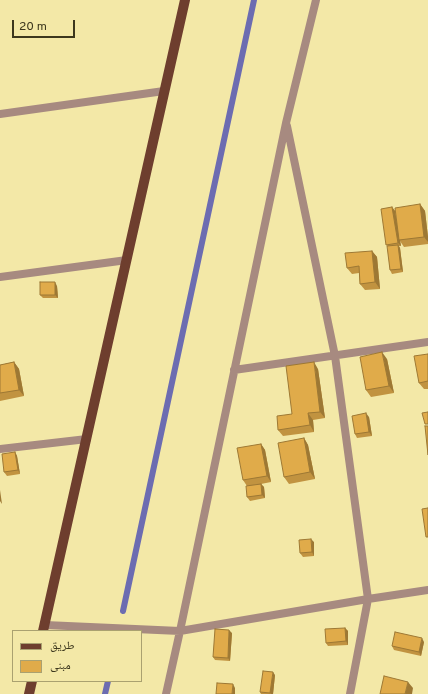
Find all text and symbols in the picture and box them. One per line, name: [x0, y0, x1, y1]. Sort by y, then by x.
scale bar: [14, 12, 77, 38]
text: 20 m: [19, 19, 47, 35]
legend: [12, 630, 142, 682]
text: طريق: [50, 638, 75, 654]
text: مبنى: [50, 658, 71, 674]

